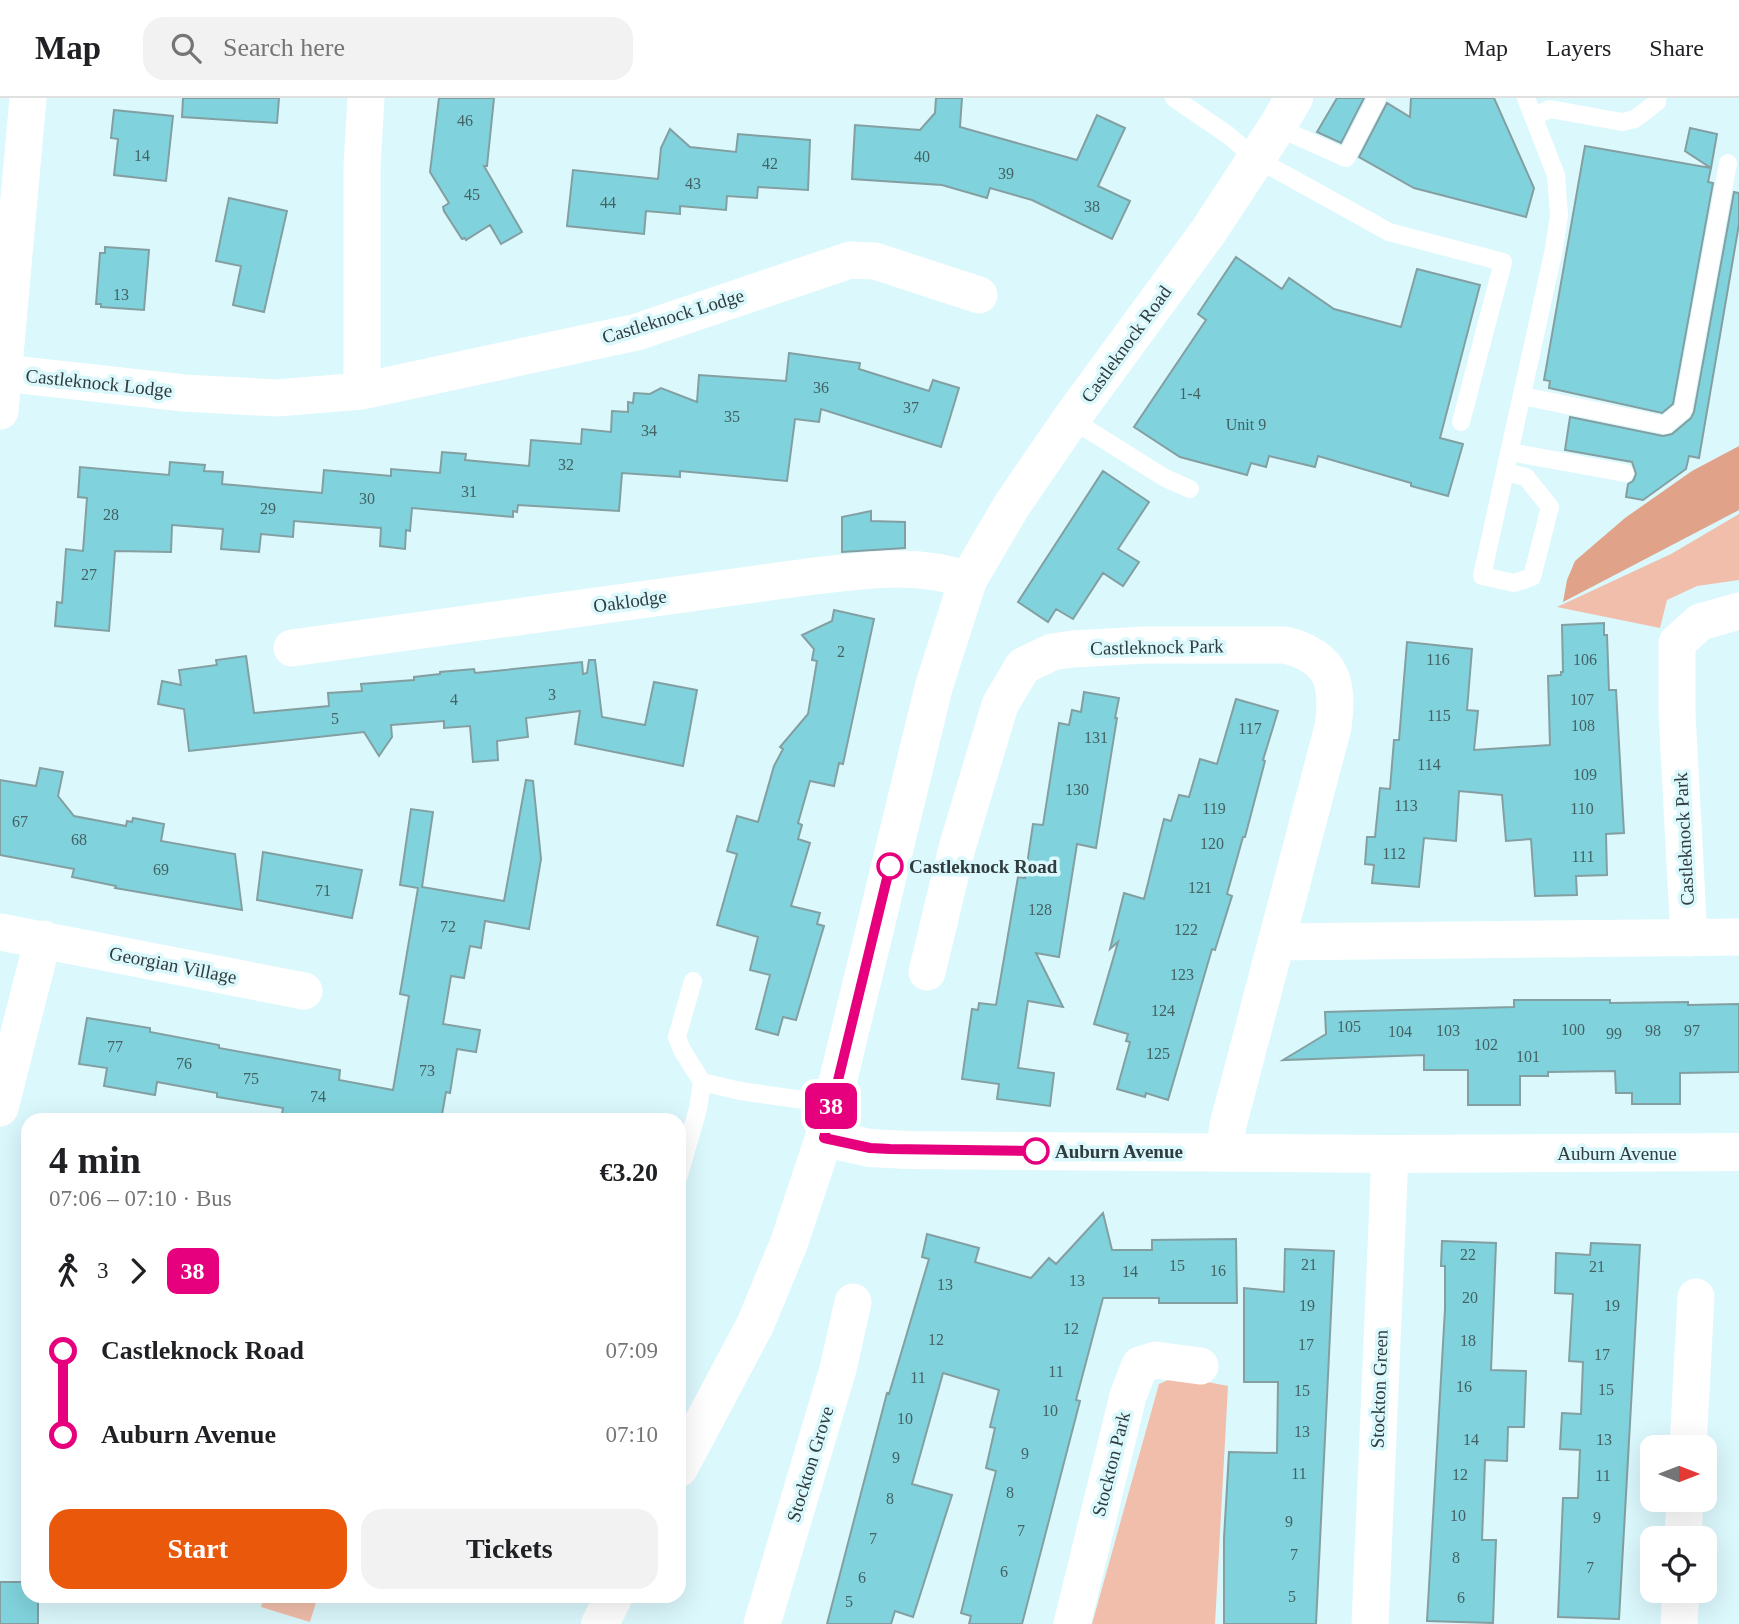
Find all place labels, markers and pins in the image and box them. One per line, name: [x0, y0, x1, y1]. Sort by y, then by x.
marker: Castleknock Road: [877, 853, 903, 879]
place label: Castleknock Road: [909, 856, 1058, 877]
marker: Auburn Avenue: [1023, 1138, 1049, 1164]
place label: Auburn Avenue: [1055, 1141, 1183, 1162]

